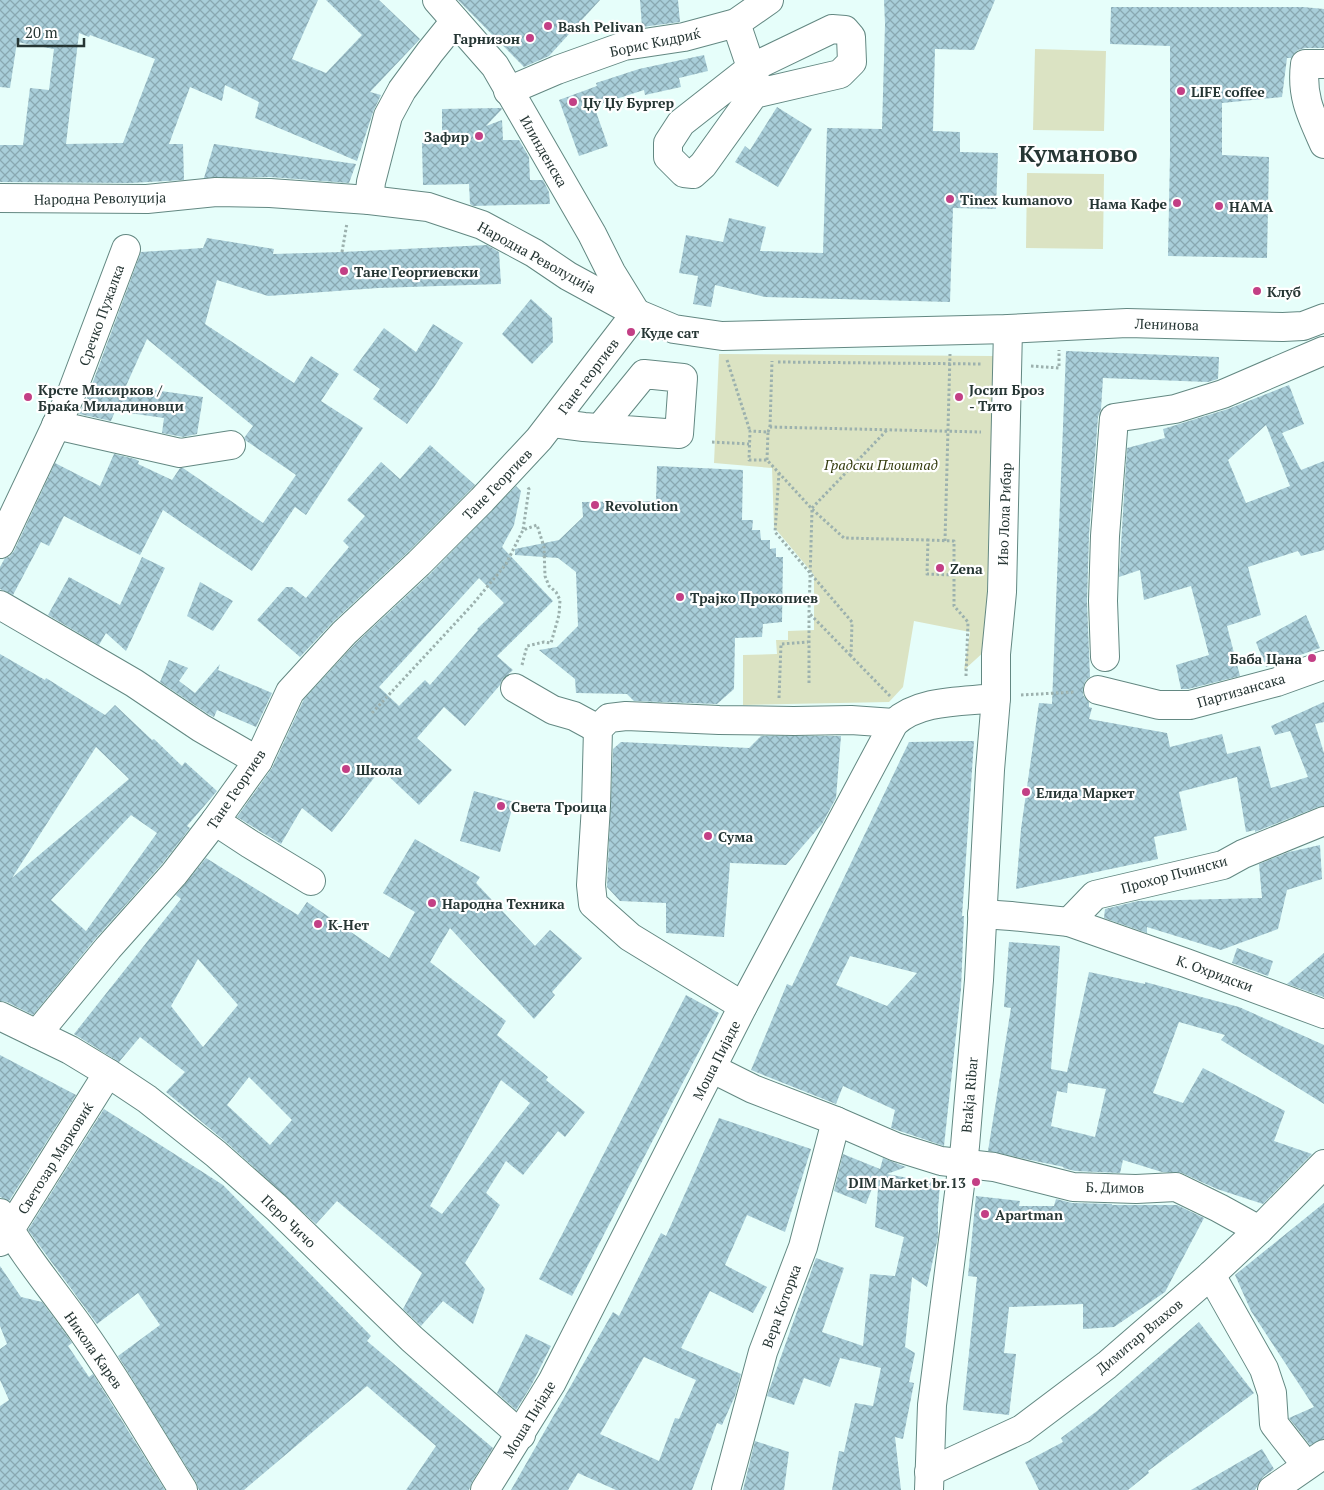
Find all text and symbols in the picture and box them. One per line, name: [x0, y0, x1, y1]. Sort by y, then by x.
scale bar: [18, 15, 84, 47]
place label: Bash Pelivan: [558, 17, 644, 36]
marker: Bash Pelivan: [542, 20, 554, 32]
text: 20 m: [25, 22, 58, 42]
street label: Борис Кидриќ: [608, 23, 703, 61]
place label: Гарнизон: [453, 29, 520, 48]
marker: Гарнизон: [524, 32, 536, 44]
place label: LIFE coffee: [1191, 82, 1265, 101]
marker: LIFE coffee: [1175, 85, 1187, 97]
place label: Џу Џу Бургер: [583, 93, 674, 112]
marker: Џу Џу Бургер: [567, 96, 579, 108]
street label: Илинденска: [516, 112, 572, 190]
place label: Зафир: [424, 127, 469, 146]
marker: Зафир: [473, 130, 485, 142]
district label: Куманово: [1019, 137, 1137, 169]
street label: Народна Револуција: [34, 187, 166, 209]
place label: Tinex kumanovo: [960, 190, 1072, 209]
marker: Tinex kumanovo: [944, 193, 956, 205]
place label: Нама Кафе: [1089, 194, 1167, 213]
marker: Нама Кафе: [1171, 197, 1183, 209]
place label: НАМА: [1229, 197, 1274, 216]
marker: НАМА: [1213, 200, 1225, 212]
street label: Народна Револуција: [475, 217, 599, 297]
street label: Сречко Пужалка: [74, 262, 128, 368]
place label: Тане Георгиевски: [354, 262, 478, 281]
marker: Тане Георгиевски: [338, 265, 350, 277]
place label: Клуб: [1267, 282, 1301, 301]
marker: Клуб: [1251, 285, 1263, 297]
street label: Ленинова: [1134, 313, 1199, 335]
place label: Куде сат: [641, 323, 699, 342]
marker: Куде сат: [625, 326, 637, 338]
street label: Гане георгиев: [553, 334, 623, 418]
place label: Крсте Мисирков / Браќа Миладиновци: [38, 380, 184, 415]
place label: Јосип Броз - Тито: [969, 380, 1044, 415]
marker: Крсте Мисирков / Браќа Миладиновци: [22, 391, 34, 403]
marker: Јосип Броз - Тито: [953, 391, 965, 403]
street label: Тане Георгиев: [458, 444, 536, 524]
park label: Градски Плоштад: [823, 455, 938, 474]
street label: Иво Лола Рибар: [993, 462, 1015, 566]
place label: Revolution: [605, 496, 678, 515]
marker: Revolution: [589, 499, 601, 511]
place label: Zena: [950, 559, 983, 578]
marker: Zena: [934, 562, 946, 574]
place label: Трајко Прокопиев: [690, 588, 818, 607]
marker: Трајко Прокопиев: [674, 591, 686, 603]
place label: Баба Цана: [1230, 649, 1302, 668]
marker: Баба Цана: [1306, 652, 1318, 664]
street label: Партизансака: [1195, 668, 1287, 712]
street label: Тане Георгиев: [202, 745, 270, 833]
place label: Школа: [356, 760, 402, 779]
marker: Школа: [340, 763, 352, 775]
place label: Елида Маркет: [1036, 783, 1135, 802]
marker: Елида Маркет: [1020, 786, 1032, 798]
place label: Света Троица: [511, 797, 607, 816]
marker: Света Троица: [495, 800, 507, 812]
place label: Сума: [718, 827, 753, 846]
marker: Сума: [702, 830, 714, 842]
street label: Прохор Пчински: [1119, 851, 1230, 897]
place label: Народна Техника: [442, 894, 565, 913]
marker: Народна Техника: [426, 897, 438, 909]
place label: К-Нет: [328, 915, 369, 934]
marker: К-Нет: [312, 918, 324, 930]
street label: К. Охридски: [1174, 950, 1256, 996]
street label: Моша Пијаде: [688, 1017, 744, 1103]
street label: Brakja Ribar: [956, 1056, 982, 1134]
street label: Светозар Марковиќ: [13, 1098, 97, 1218]
place label: DIM Market br.13: [848, 1173, 966, 1192]
marker: DIM Market br.13: [970, 1176, 982, 1188]
street label: Б. Димов: [1085, 1177, 1145, 1197]
street label: Перо Чичо: [258, 1190, 321, 1252]
place label: Apartman: [995, 1205, 1063, 1224]
marker: Apartman: [979, 1208, 991, 1220]
street label: Вера Которка: [757, 1262, 805, 1350]
street label: Димитар Влахов: [1092, 1294, 1186, 1378]
street label: Никола Карев: [60, 1308, 128, 1392]
street label: Моша Пијаде: [499, 1377, 559, 1461]

